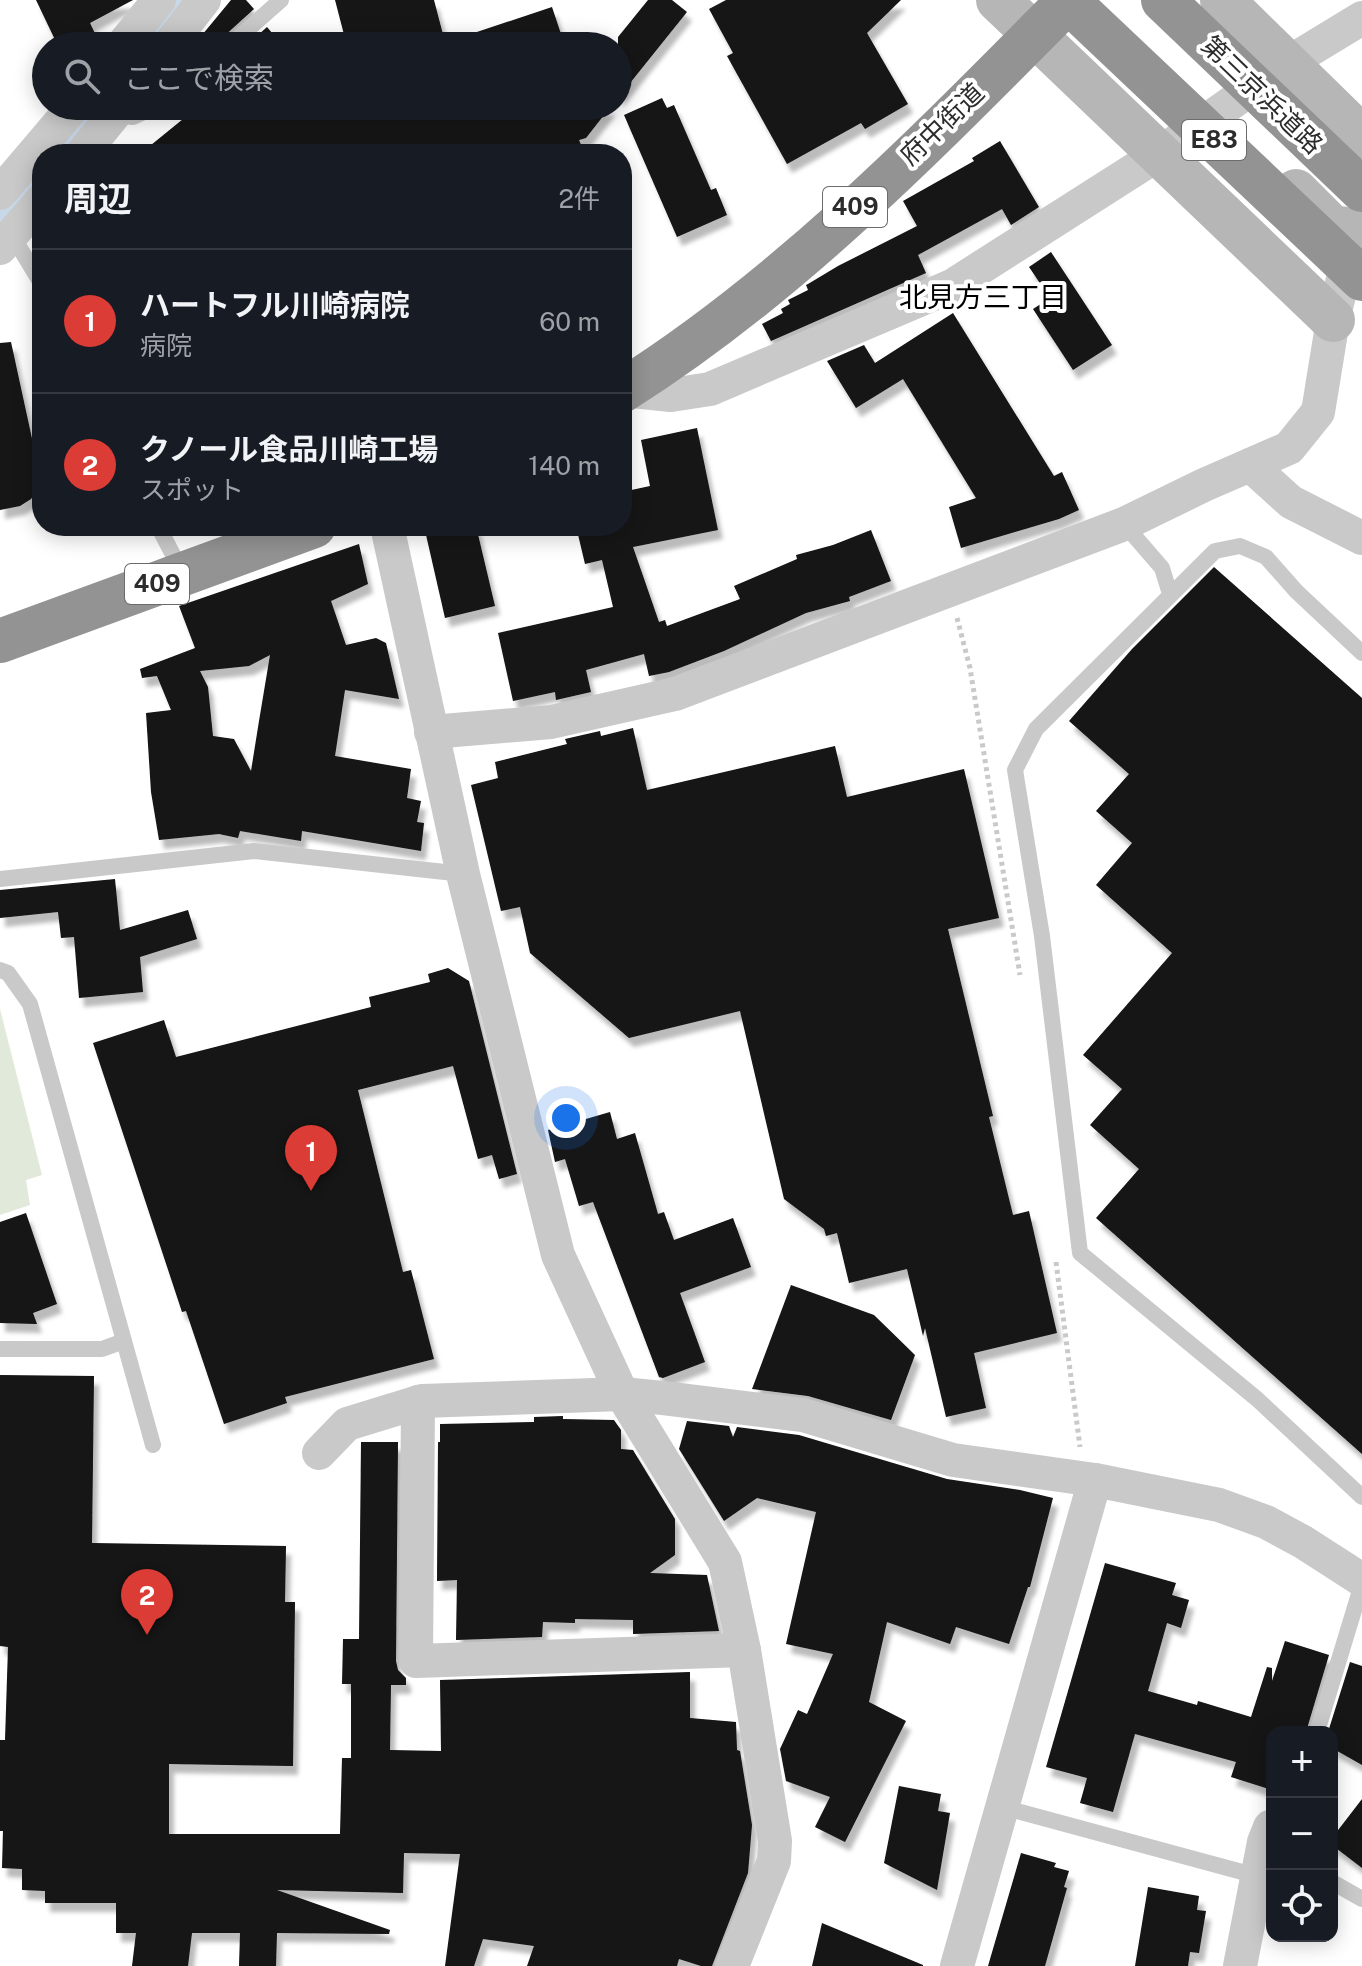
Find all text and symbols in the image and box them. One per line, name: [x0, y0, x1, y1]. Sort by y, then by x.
street label: 第三京浜道路: [1195, 29, 1329, 160]
search box: [32, 32, 632, 120]
icon: search: [60, 54, 104, 98]
text: ここで検索: [124, 60, 274, 96]
street label: 府中街道: [893, 76, 990, 171]
road number: E83: [1182, 120, 1246, 160]
text: 周辺: [64, 179, 132, 219]
text: 2件: [559, 183, 600, 214]
road number: 409: [823, 187, 887, 227]
district label: 北見方三丁目: [899, 280, 1067, 313]
text: ハートフル川崎病院: [140, 287, 410, 323]
text: 1: [84, 306, 96, 337]
text: 60 m: [539, 306, 600, 337]
text: 病院: [140, 330, 192, 361]
text: クノール食品川崎工場: [140, 431, 438, 467]
text: 2: [82, 450, 98, 481]
text: 140 m: [528, 450, 600, 481]
text: スポット: [140, 474, 244, 505]
road number: 409: [125, 564, 189, 604]
your location: [546, 1098, 586, 1138]
pin: 1: [285, 1125, 337, 1191]
pin: 2: [121, 1569, 173, 1635]
map controls: [1266, 1726, 1338, 1942]
button: +: [1266, 1726, 1338, 1798]
button: −: [1266, 1798, 1338, 1870]
button: locate: [1266, 1870, 1338, 1942]

